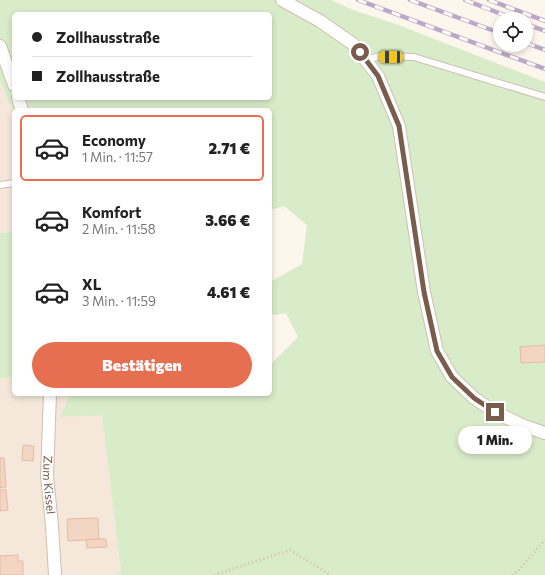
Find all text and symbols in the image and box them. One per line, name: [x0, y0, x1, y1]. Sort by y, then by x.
map controls: [493, 12, 533, 52]
button: locate: [493, 12, 533, 52]
text: Zollhausstraße: [56, 28, 160, 46]
route start: [351, 43, 369, 61]
car: [379, 51, 403, 63]
text: Zollhausstraße: [56, 67, 160, 85]
icon: car: [34, 130, 70, 166]
text: Economy: [82, 131, 146, 149]
text: 2.71 €: [208, 139, 250, 157]
text: 1 Min. · 11:57: [82, 149, 153, 165]
icon: car: [34, 202, 70, 238]
text: Komfort: [82, 203, 141, 221]
text: 3.66 €: [205, 211, 250, 229]
text: 2 Min. · 11:58: [82, 221, 156, 237]
icon: car: [34, 274, 70, 310]
text: XL: [82, 275, 101, 293]
text: 4.61 €: [207, 283, 250, 301]
text: 3 Min. · 11:59: [82, 293, 156, 309]
button: Bestätigen: [32, 342, 252, 388]
route end: [486, 403, 504, 421]
callout: 1 Min.: [458, 426, 532, 454]
text: 1 Min.: [477, 432, 513, 448]
street label: Zum Kissel: [41, 455, 59, 515]

